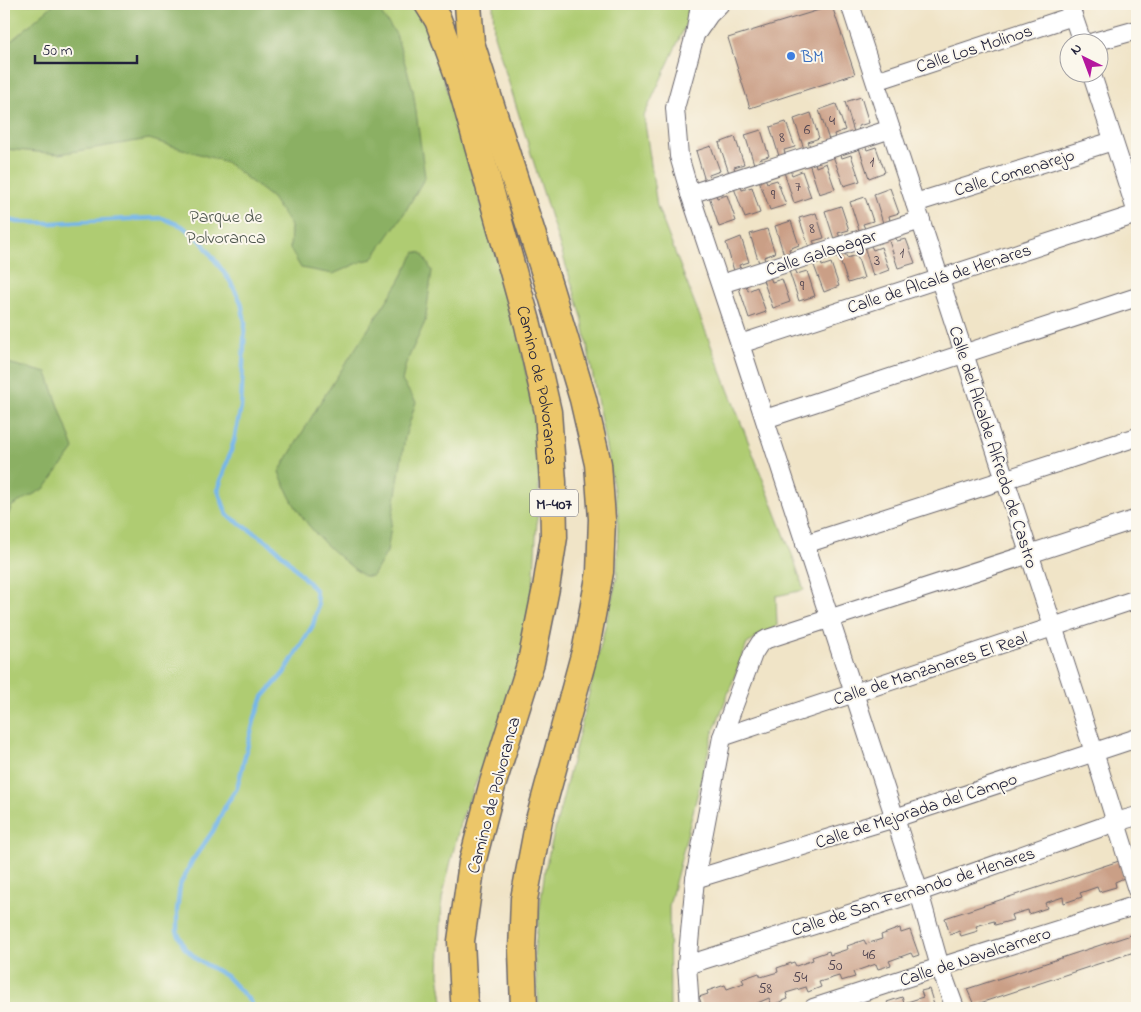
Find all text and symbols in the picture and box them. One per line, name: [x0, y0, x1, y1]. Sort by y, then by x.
street label: Calle Los Molinos: [913, 19, 1036, 81]
scale bar: [35, 32, 138, 64]
north arrow: [1058, 32, 1108, 82]
text: N: [1066, 38, 1087, 60]
text: 50 m: [42, 40, 73, 62]
place label: BM: [800, 45, 824, 71]
marker: BM: [785, 50, 797, 62]
house number: 4: [829, 110, 835, 132]
house number: 6: [804, 119, 811, 141]
house number: 8: [779, 127, 785, 149]
street label: Calle Comenarejo: [951, 143, 1078, 205]
house number: 1: [870, 151, 875, 173]
house number: 7: [795, 176, 801, 198]
house number: 9: [771, 184, 776, 206]
park label: Parque de Polvoranca: [186, 205, 266, 252]
house number: 8: [809, 218, 815, 240]
street label: Calle Galapagar: [763, 224, 881, 285]
street label: Calle de Alcalá de Henares: [844, 238, 1035, 322]
house number: 1: [900, 242, 905, 264]
house number: 3: [874, 250, 880, 272]
house number: 9: [800, 275, 805, 297]
street label: Camino de Polvoranca: [508, 303, 563, 466]
street label: Calle del Alcalde Alfredo de Castro: [941, 323, 1044, 572]
road number: M-407: [530, 489, 578, 516]
street label: Calle de Manzanares El Real: [830, 626, 1031, 714]
street label: Camino de Polvoranca: [461, 714, 528, 877]
street label: Calle de Mejorada del Campo: [812, 767, 1021, 857]
street label: Calle de San Fernando de Henares: [788, 841, 1039, 945]
street label: Calle de Navalcarnero: [897, 921, 1055, 995]
house number: 46: [863, 944, 876, 966]
house number: 50: [827, 955, 843, 977]
house number: 54: [793, 967, 807, 989]
house number: 58: [758, 978, 772, 1000]

